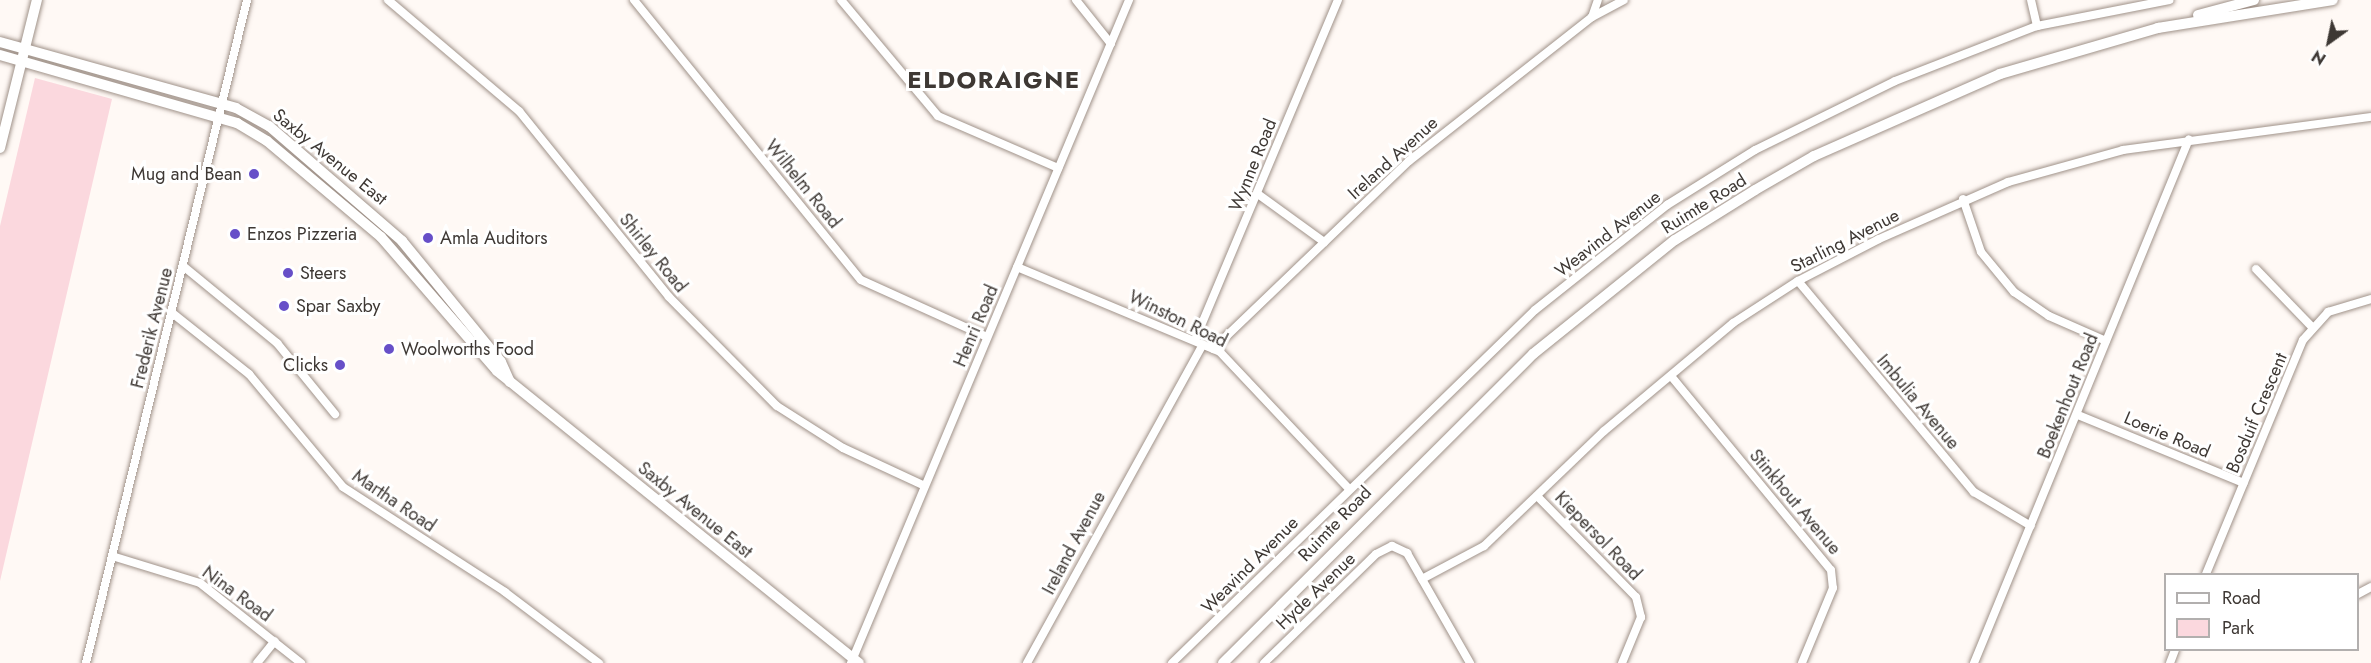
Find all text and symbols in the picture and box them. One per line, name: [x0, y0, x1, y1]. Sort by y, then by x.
north arrow: [2299, 12, 2359, 72]
text: N: [2307, 44, 2331, 71]
district label: ELDORAIGNE: [907, 66, 1081, 94]
street label: Saxby Avenue East: [268, 104, 392, 210]
street label: Ireland Avenue: [1344, 112, 1442, 204]
street label: Wynne Road: [1225, 115, 1281, 215]
street label: Wilhelm Road: [761, 135, 845, 233]
place label: Mug and Bean: [131, 163, 242, 185]
marker: Mug and Bean: [247, 167, 261, 181]
street label: Ruimte Road: [1658, 169, 1750, 239]
street label: Weavind Avenue: [1551, 186, 1665, 282]
street label: Starling Avenue: [1787, 204, 1903, 278]
street label: Shirley Road: [615, 209, 691, 297]
place label: Enzos Pizzeria: [247, 223, 357, 245]
marker: Enzos Pizzeria: [228, 227, 242, 241]
place label: Amla Auditors: [440, 227, 548, 249]
marker: Amla Auditors: [421, 231, 435, 245]
place label: Steers: [300, 262, 346, 284]
street label: Frederik Avenue: [127, 265, 177, 391]
marker: Steers: [281, 266, 295, 280]
street label: Henri Road: [949, 282, 1003, 370]
street label: Winston Road: [1125, 286, 1231, 352]
place label: Spar Saxby: [296, 295, 380, 317]
marker: Spar Saxby: [277, 299, 291, 313]
street label: Boekenhout Road: [2033, 330, 2103, 462]
place label: Woolworths Food: [401, 338, 534, 360]
marker: Woolworths Food: [382, 342, 396, 356]
street label: Imbulia Avenue: [1872, 350, 1964, 454]
street label: Bosduif Crescent: [2222, 350, 2292, 476]
place label: Clicks: [283, 354, 328, 376]
marker: Clicks: [333, 358, 347, 372]
street label: Loerie Road: [2121, 407, 2213, 463]
street label: Stinkhout Avenue: [1745, 445, 1845, 559]
street label: Saxby Avenue East: [633, 457, 757, 563]
street label: Martha Road: [348, 465, 440, 537]
street label: Ruimte Road: [1294, 482, 1376, 566]
street label: Kiepersol Road: [1550, 487, 1646, 585]
street label: Ireland Avenue: [1038, 488, 1110, 598]
street label: Weavind Avenue: [1197, 512, 1303, 618]
street label: Hyde Avenue: [1272, 548, 1360, 634]
street label: Nina Road: [198, 561, 276, 627]
legend: [2164, 573, 2359, 651]
text: Road: [2222, 585, 2261, 611]
text: Park: [2222, 615, 2254, 641]

